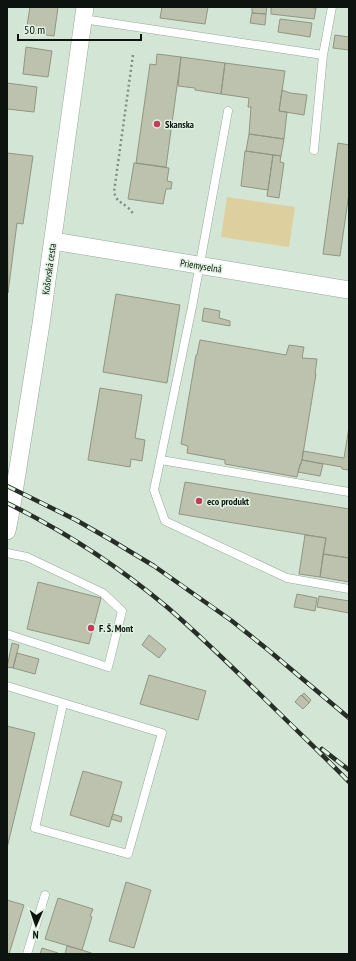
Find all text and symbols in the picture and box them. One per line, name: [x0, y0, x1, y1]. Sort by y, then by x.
scale bar: [18, 16, 141, 42]
text: 50 m: [24, 22, 45, 37]
place label: Skanska: [165, 118, 194, 131]
marker: Skanska: [152, 119, 162, 129]
street label: Košovská cesta: [39, 243, 59, 295]
street label: Priemyselná: [179, 256, 223, 276]
place label: eco produkt: [207, 495, 249, 508]
marker: eco produkt: [194, 496, 204, 506]
place label: F. Š. Mont: [99, 622, 133, 635]
marker: F. Š. Mont: [86, 623, 96, 633]
north arrow: [16, 905, 56, 945]
text: N: [32, 928, 39, 942]

